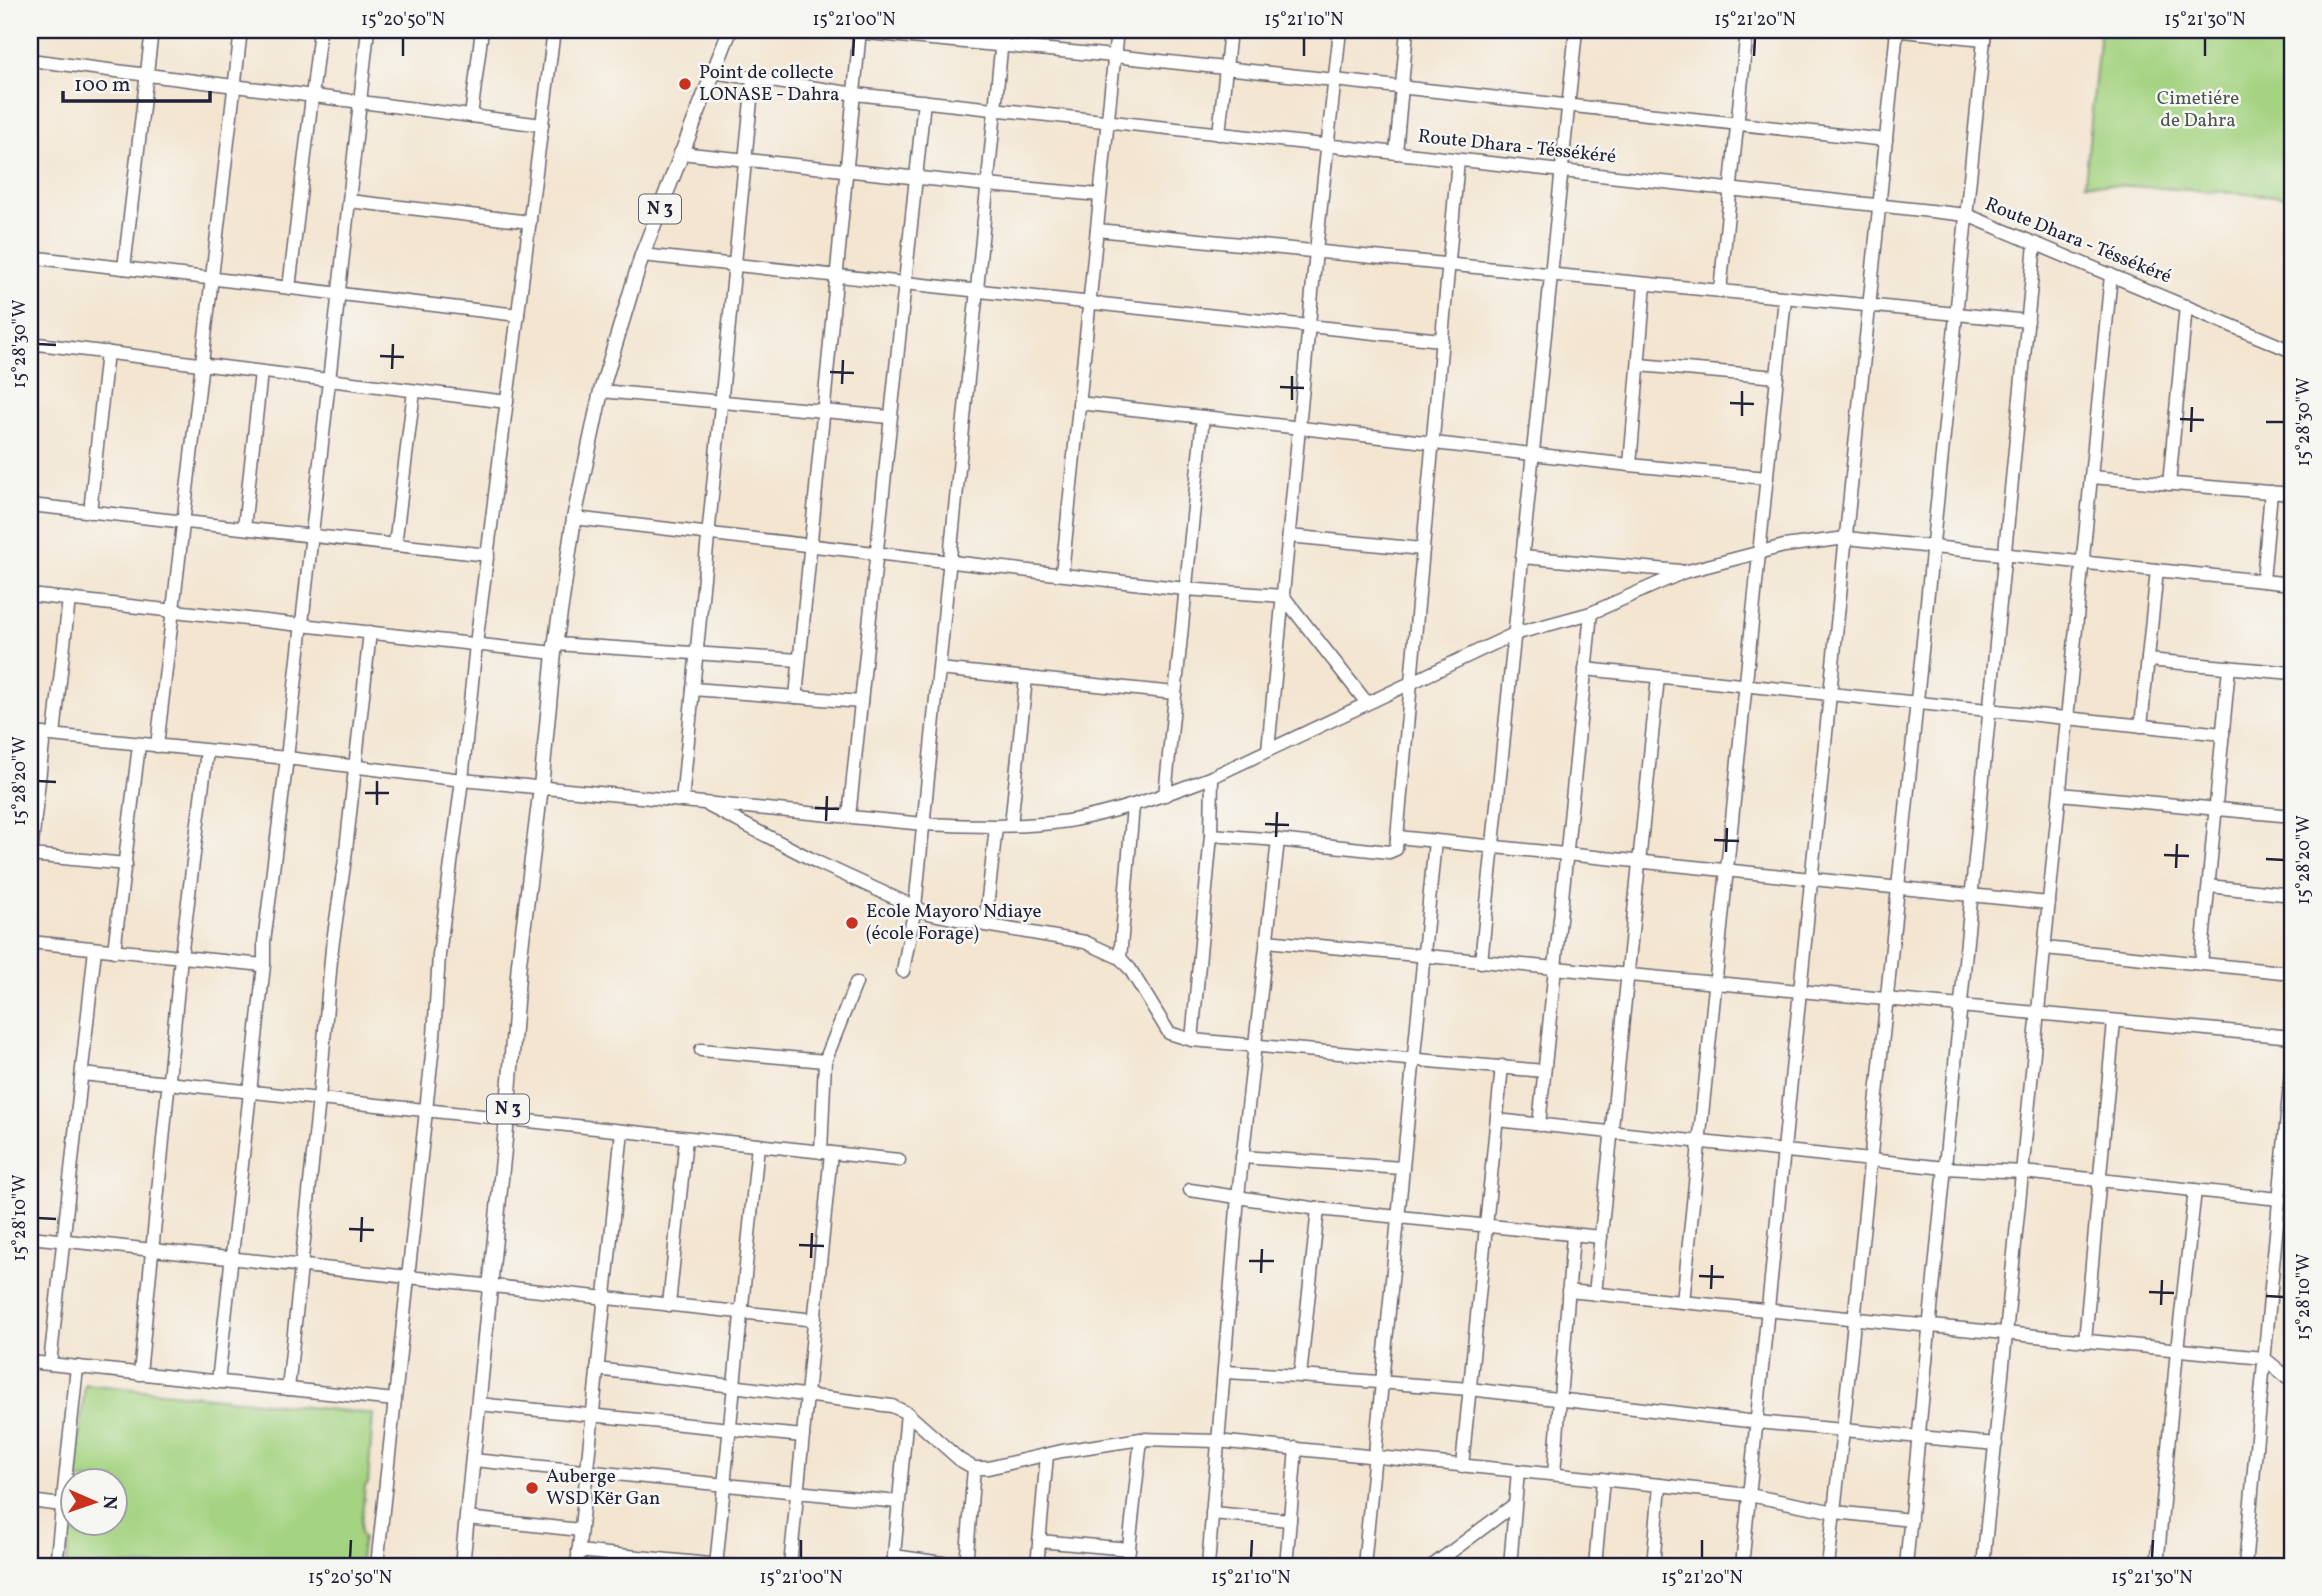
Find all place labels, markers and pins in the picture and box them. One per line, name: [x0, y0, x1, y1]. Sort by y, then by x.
place label: Point de collecte LONASE - Dahra: [699, 60, 839, 108]
marker: Point de collecte LONASE - Dahra: [677, 76, 693, 92]
place label: Ecole Mayoro Ndiaye (école Forage): [866, 899, 1042, 947]
marker: Ecole Mayoro Ndiaye (école Forage): [844, 915, 860, 931]
place label: Auberge WSD Kër Gan: [546, 1464, 660, 1512]
marker: Auberge WSD Kër Gan: [524, 1480, 540, 1496]

